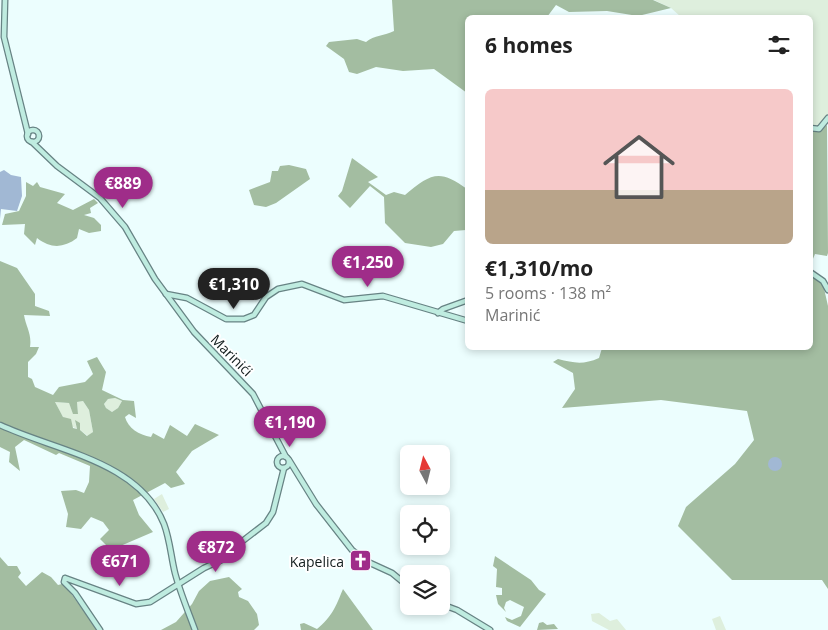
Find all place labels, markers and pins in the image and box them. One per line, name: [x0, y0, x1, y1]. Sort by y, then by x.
pin: €889: [93, 166, 153, 209]
pin: €1,250: [327, 246, 409, 288]
pin: €1,310: [193, 268, 275, 310]
pin: €1,190: [249, 406, 331, 448]
pin: €872: [186, 530, 246, 573]
pin: €671: [90, 544, 150, 587]
church icon: Kapelica: [348, 549, 372, 573]
place label: Kapelica: [290, 552, 344, 571]

